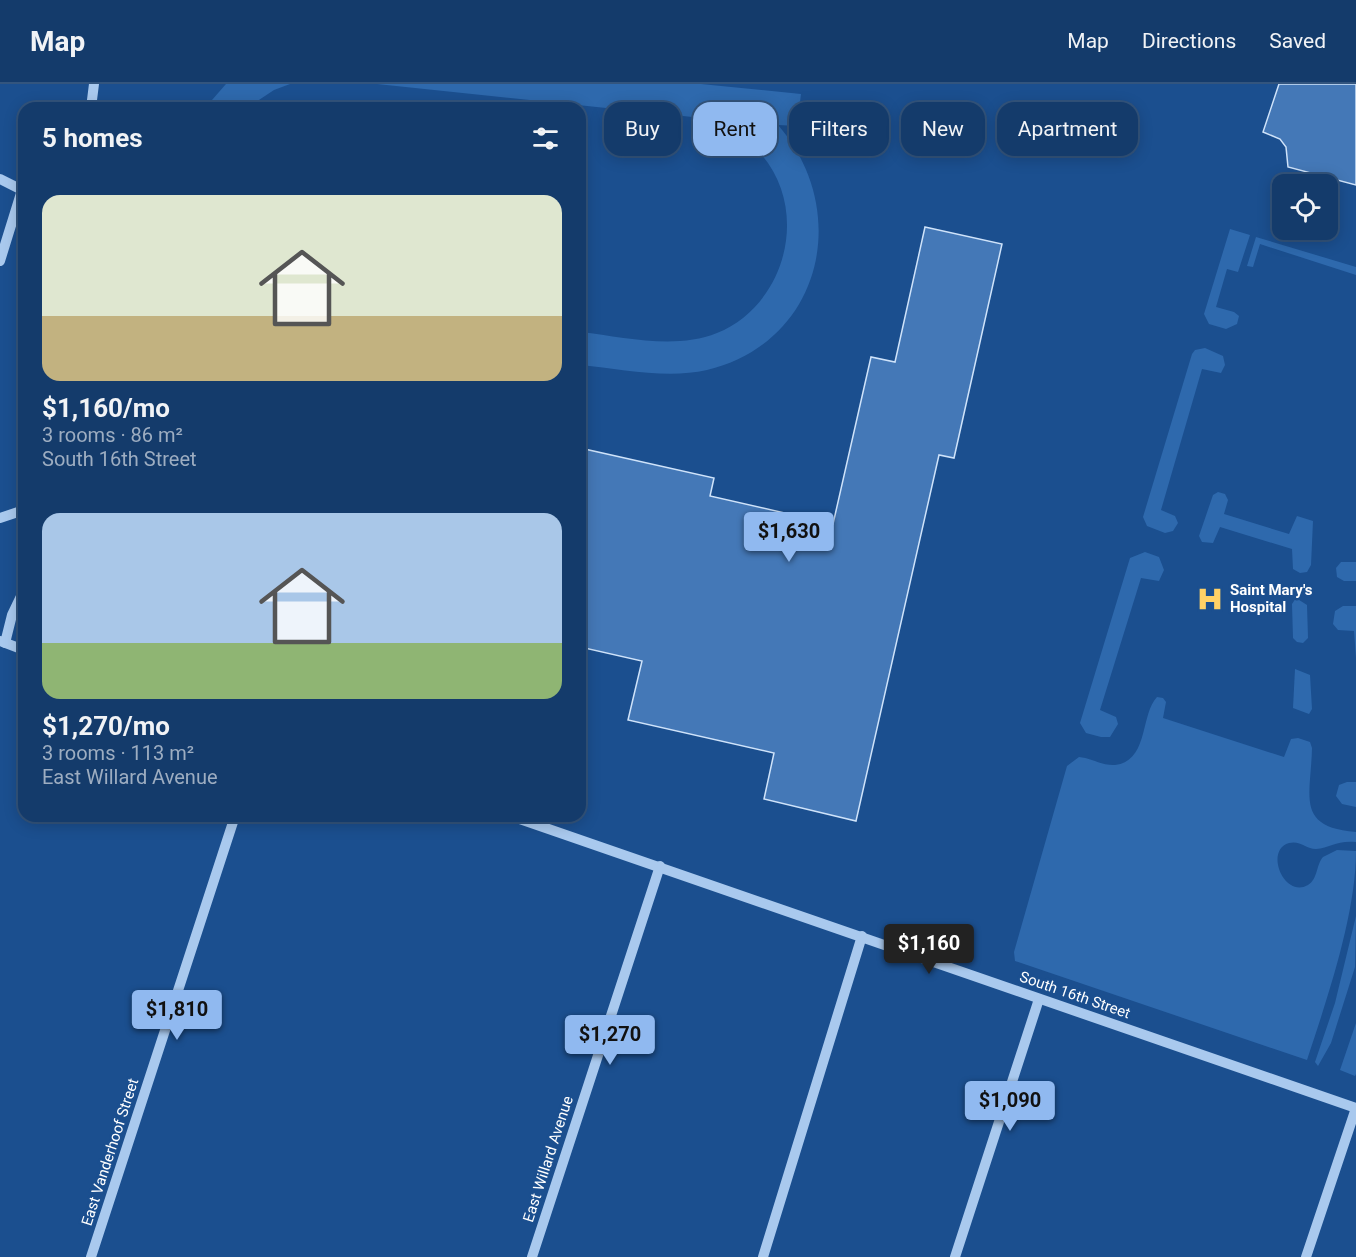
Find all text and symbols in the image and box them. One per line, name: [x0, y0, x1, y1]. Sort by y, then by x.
text: Map: [30, 25, 85, 58]
text: Map: [1067, 29, 1109, 53]
text: Directions: [1142, 29, 1236, 53]
text: Saved: [1269, 29, 1326, 53]
chip: Buy: [604, 102, 681, 156]
chip: Rent: [693, 102, 777, 156]
chip: Filters: [789, 102, 889, 156]
chip: New: [901, 102, 985, 156]
chip: Apartment: [997, 102, 1138, 156]
icon: filters: [529, 122, 562, 155]
text: 5 homes: [42, 123, 143, 153]
map controls: [1272, 174, 1338, 240]
button: locate: [1272, 174, 1338, 240]
icon: home: [248, 234, 356, 342]
text: $1,160/mo: [42, 393, 170, 423]
text: 3 rooms · 86 m²: [42, 423, 183, 447]
text: South 16th Street: [42, 447, 197, 471]
pin: $1,630: [740, 512, 838, 563]
text: $1,630: [758, 519, 820, 543]
icon: home: [248, 552, 356, 660]
place label: Saint Mary's Hospital: [1230, 581, 1313, 616]
hospital icon: Saint Mary's Hospital: [1195, 584, 1225, 614]
text: $1,270/mo: [42, 711, 170, 741]
text: 3 rooms · 113 m²: [42, 741, 194, 765]
text: East Willard Avenue: [42, 765, 218, 789]
pin: $1,160: [880, 924, 978, 975]
text: $1,160: [898, 931, 960, 955]
street label: South 16th Street: [1017, 968, 1133, 1022]
pin: $1,810: [128, 990, 226, 1041]
text: $1,810: [146, 997, 208, 1021]
pin: $1,270: [561, 1015, 659, 1066]
text: $1,270: [579, 1022, 641, 1046]
street label: East Vanderhoof Street: [78, 1076, 142, 1228]
pin: $1,090: [961, 1081, 1059, 1132]
text: $1,090: [979, 1088, 1041, 1112]
street label: East Willard Avenue: [519, 1094, 577, 1224]

